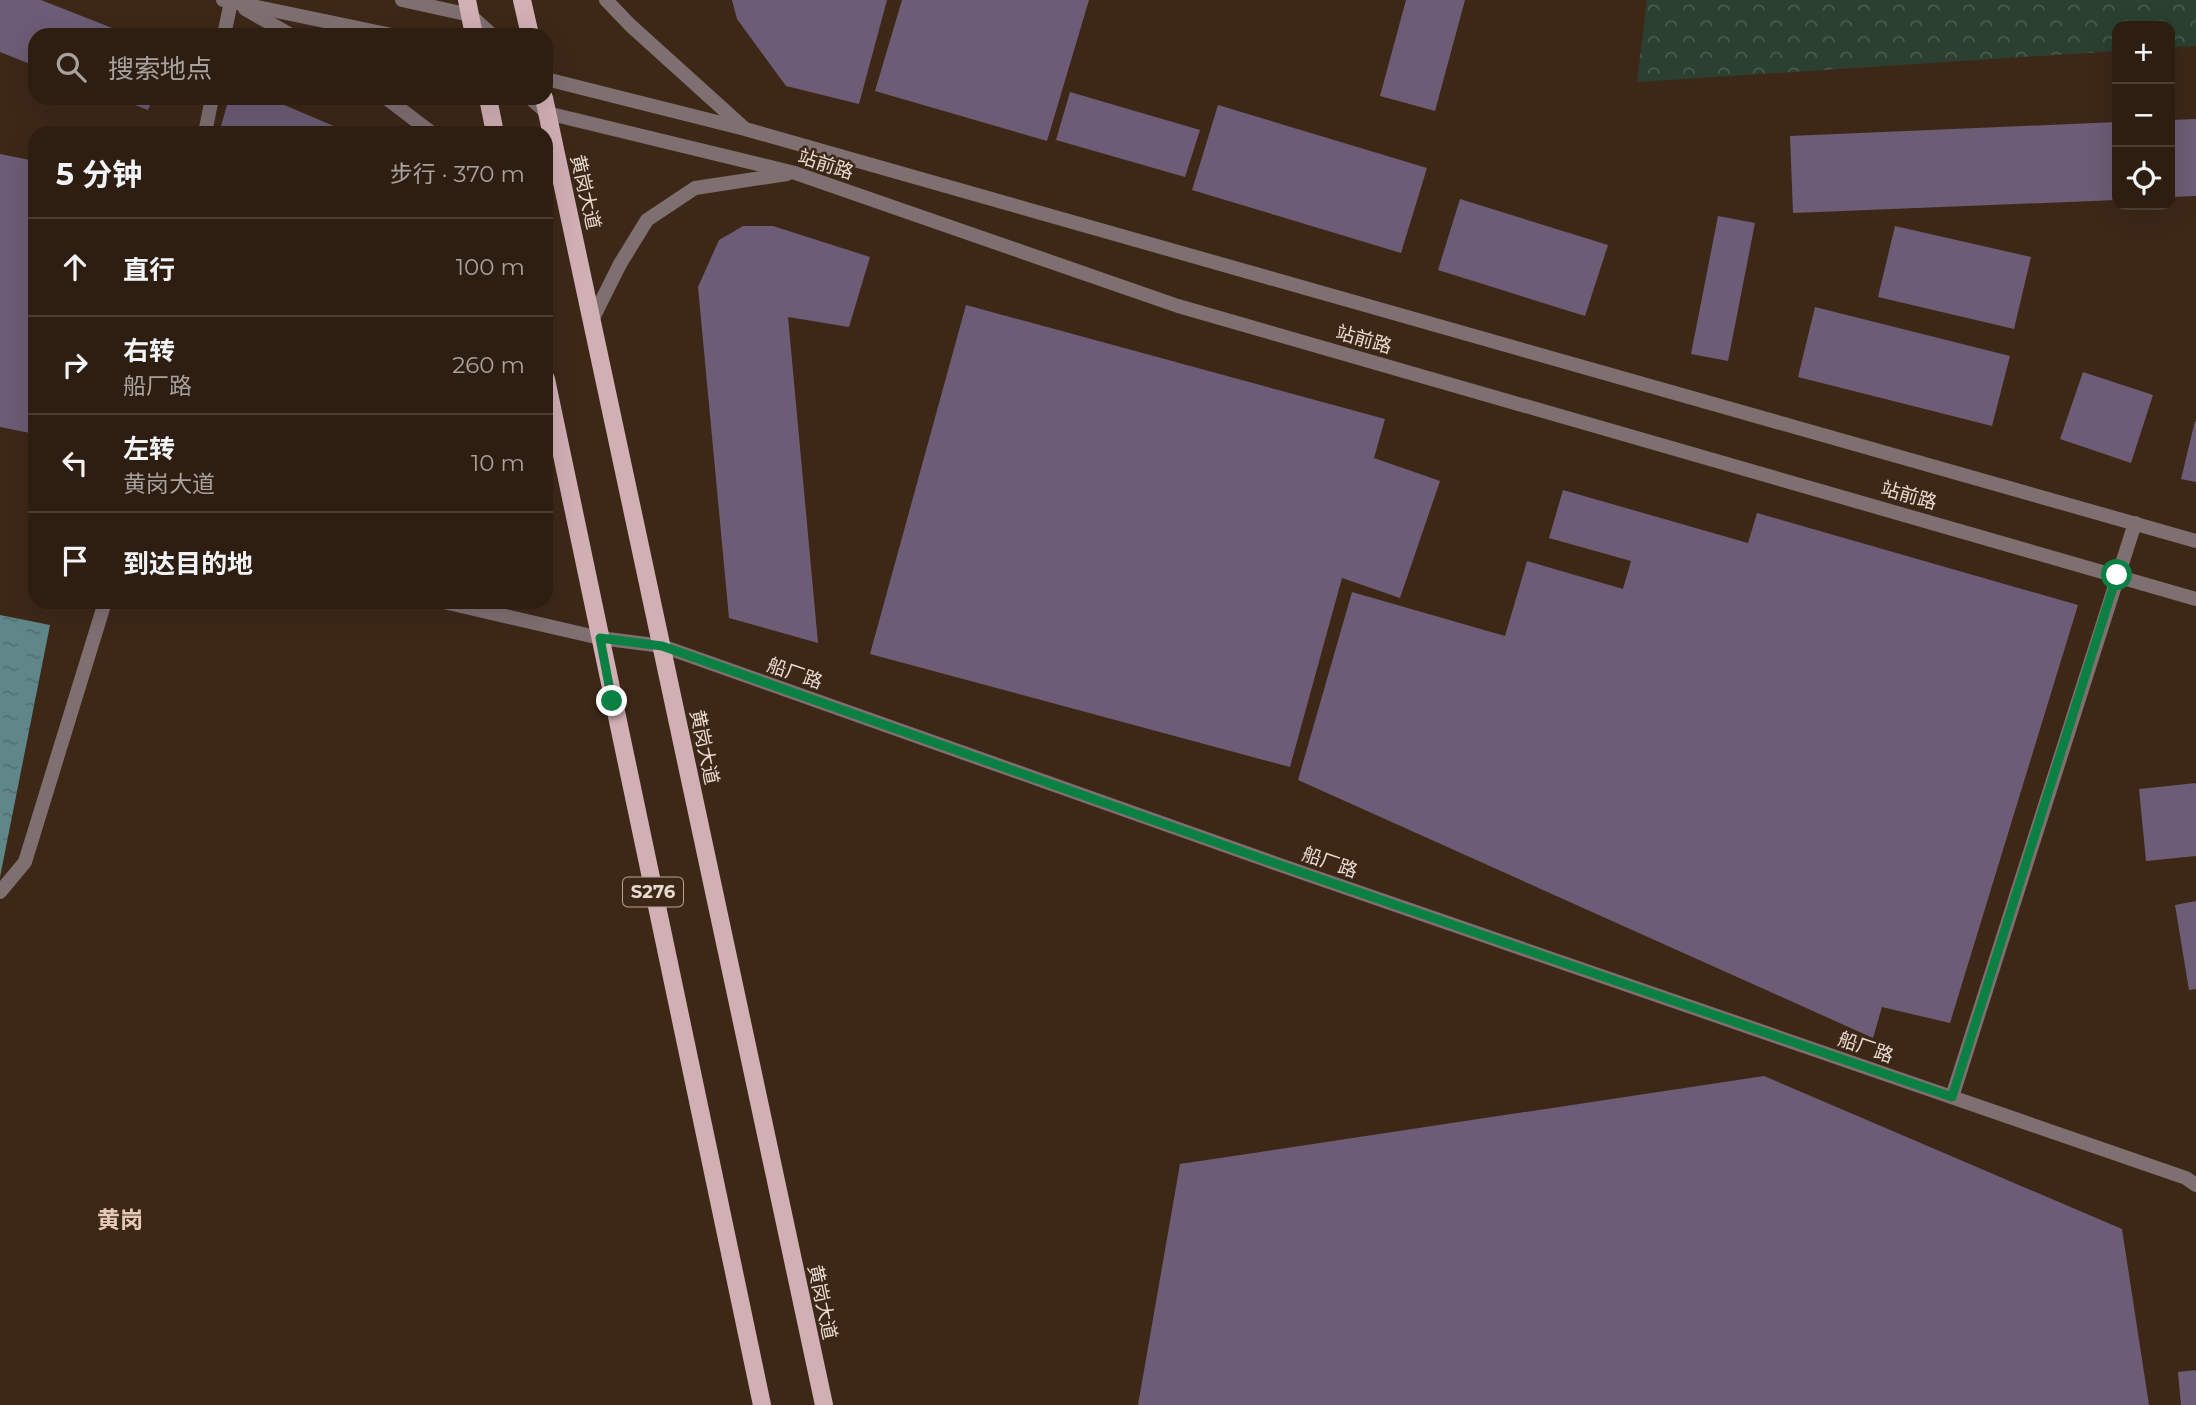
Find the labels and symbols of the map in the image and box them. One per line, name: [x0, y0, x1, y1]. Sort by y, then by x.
street label: 站前路: [795, 145, 857, 184]
street label: 黄岗大道: [566, 152, 605, 232]
street label: 站前路: [1333, 321, 1394, 358]
street label: 站前路: [1878, 477, 1939, 514]
route start: [2101, 559, 2132, 590]
street label: 船厂路: [764, 653, 826, 694]
route end: [596, 685, 627, 716]
street label: 黄岗大道: [685, 708, 724, 787]
street label: 船厂路: [1299, 842, 1361, 883]
road number: S276: [623, 878, 683, 906]
street label: 船厂路: [1835, 1027, 1897, 1068]
district label: 黄岗: [97, 1206, 143, 1234]
street label: 黄岗大道: [803, 1263, 842, 1342]

